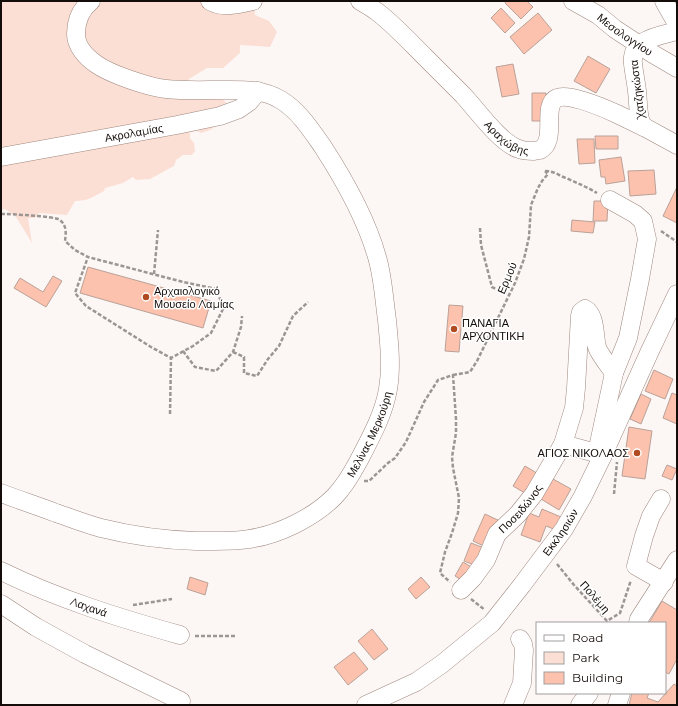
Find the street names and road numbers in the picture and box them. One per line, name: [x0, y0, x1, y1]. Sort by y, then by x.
street label: Μεσολογγίου: [594, 10, 655, 59]
street label: Χατζηκώστα: [626, 58, 648, 121]
street label: Αραχώβης: [481, 118, 529, 158]
street label: Ακρολαμίας: [103, 121, 164, 145]
street label: Ερμού: [494, 260, 520, 296]
street label: Μελίνας Μερκούρη: [344, 390, 394, 480]
street label: Ποσειδώνος: [496, 482, 545, 536]
street label: Εκκλησιών: [539, 506, 581, 559]
street label: Πολέμη: [577, 578, 613, 616]
street label: Λαχανά: [68, 594, 110, 620]

